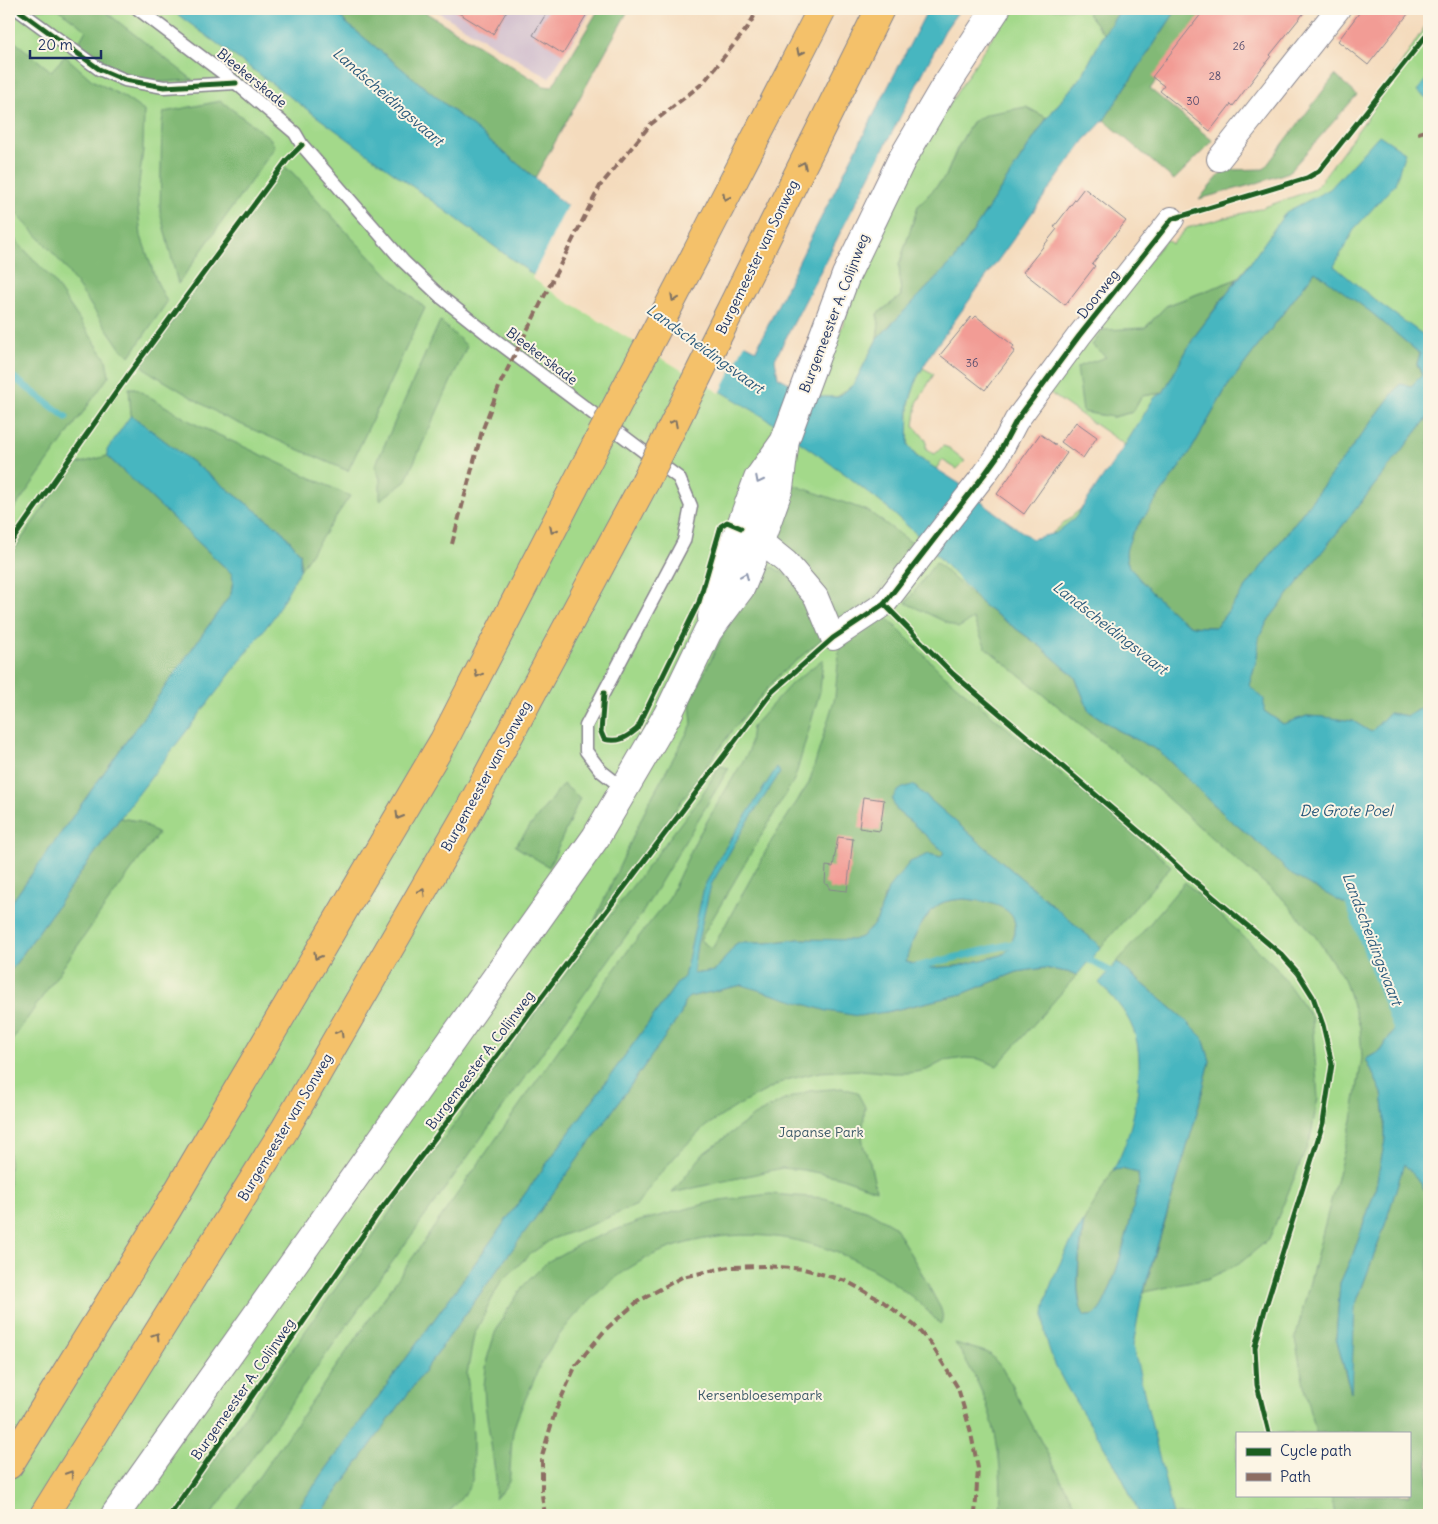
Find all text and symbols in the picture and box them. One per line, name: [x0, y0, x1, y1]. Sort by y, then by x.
scale bar: [30, 28, 101, 60]
text: 20 m: [38, 35, 73, 54]
house number: 26: [1233, 39, 1245, 53]
water label: Landscheidingsvaart: [329, 43, 449, 151]
street label: Bleekerskade: [213, 44, 291, 112]
one-way arrow: [796, 47, 806, 56]
house number: 28: [1209, 69, 1221, 83]
house number: 30: [1186, 94, 1200, 108]
one-way arrow: [797, 162, 807, 171]
street label: Burgemeester van Sonweg: [712, 177, 802, 337]
one-way arrow: [722, 192, 732, 201]
street label: Burgemeester A. Colijnweg: [795, 231, 873, 395]
street label: Doorweg: [1073, 266, 1123, 322]
one-way arrow: [670, 292, 680, 301]
water label: Landscheidingsvaart: [643, 300, 769, 399]
street label: Bleekerskade: [503, 323, 581, 389]
house number: 36: [966, 356, 978, 370]
one-way arrow: [668, 419, 678, 428]
one-way arrow: [755, 475, 765, 484]
one-way arrow: [549, 524, 559, 533]
one-way arrow: [739, 572, 750, 581]
water label: Landscheidingsvaart: [1049, 577, 1173, 679]
one-way arrow: [474, 669, 484, 678]
street label: Burgemeester van Sonweg: [437, 698, 535, 854]
water label: De Grote Poel: [1300, 801, 1395, 820]
one-way arrow: [396, 811, 406, 820]
water label: Landscheidingsvaart: [1338, 870, 1407, 1009]
one-way arrow: [415, 889, 425, 898]
one-way arrow: [313, 951, 323, 960]
street label: Burgemeester A. Colijnweg: [422, 987, 538, 1133]
one-way arrow: [334, 1029, 344, 1038]
street label: Burgemeester van Sonweg: [234, 1050, 336, 1204]
park label: Japanse Park: [778, 1123, 864, 1141]
street label: Burgemeester A. Colijnweg: [187, 1315, 299, 1463]
one-way arrow: [149, 1332, 159, 1341]
park label: Kersenbloesempark: [698, 1386, 822, 1404]
legend: [1236, 1432, 1410, 1496]
text: Cycle path: [1280, 1441, 1352, 1460]
text: Path: [1280, 1467, 1311, 1486]
one-way arrow: [63, 1470, 73, 1479]

